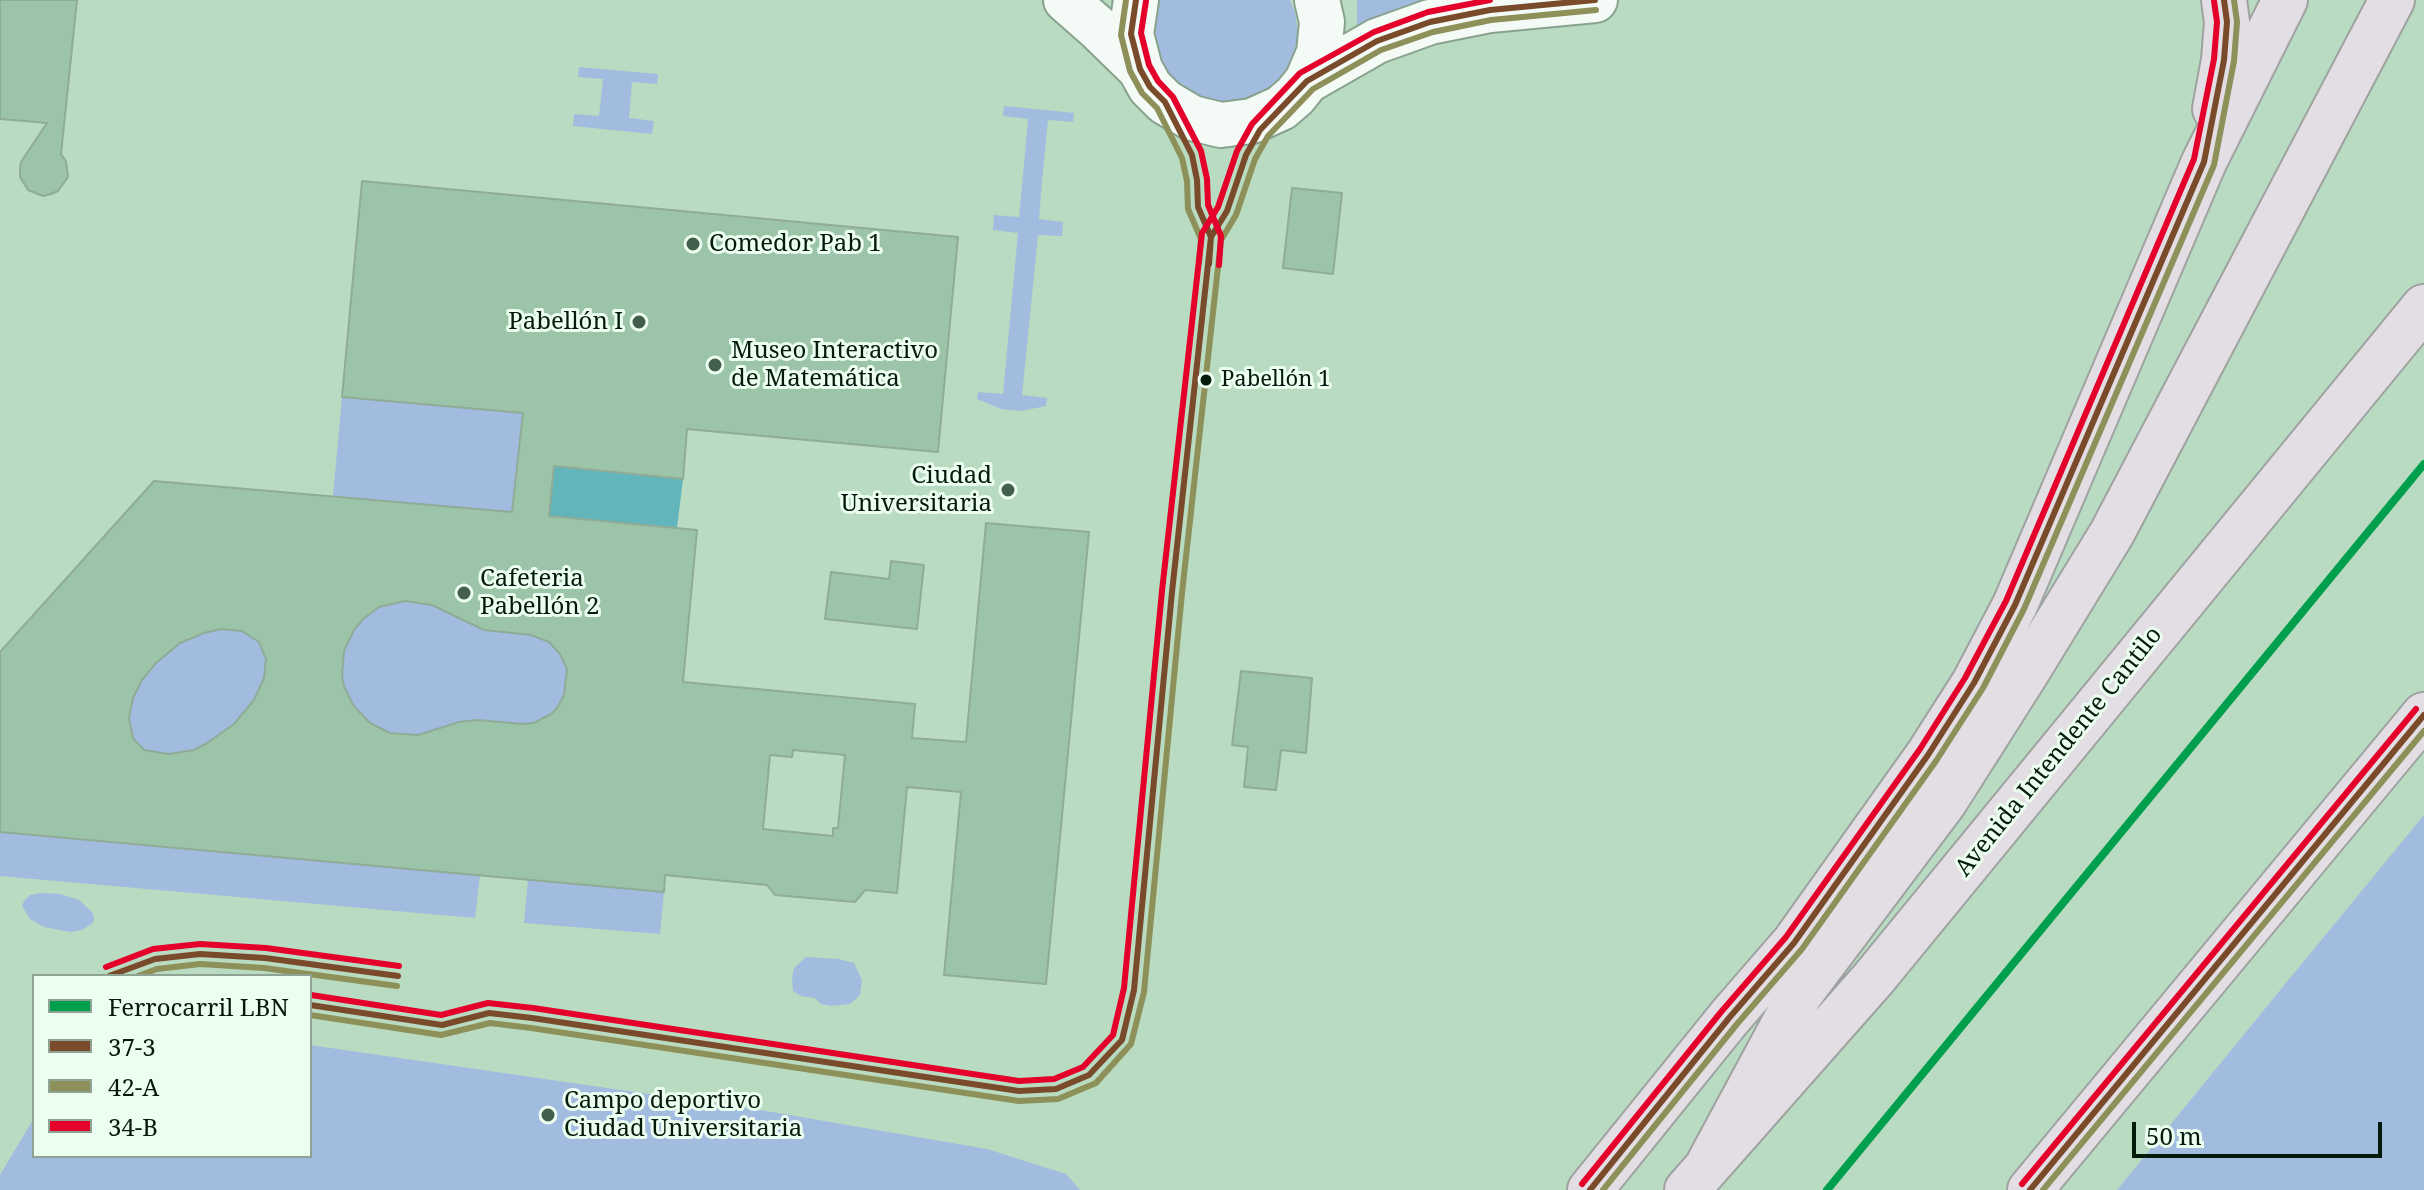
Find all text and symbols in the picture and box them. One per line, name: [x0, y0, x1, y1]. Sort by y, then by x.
place label: Comedor Pab 1: [709, 230, 882, 258]
marker: Comedor Pab 1: [684, 235, 702, 253]
place label: Pabellón I: [508, 308, 623, 336]
marker: Pabellón I: [630, 313, 648, 331]
place label: Museo Interactivo de Matemática: [731, 337, 938, 393]
marker: Museo Interactivo de Matemática: [706, 356, 724, 374]
place label: Pabellón 1: [1221, 367, 1330, 393]
marker: Pabellón 1: [1198, 372, 1214, 388]
place label: Ciudad Universitaria: [841, 462, 992, 518]
marker: Ciudad Universitaria: [999, 481, 1017, 499]
place label: Cafeteria Pabellón 2: [480, 565, 599, 621]
marker: Cafeteria Pabellón 2: [455, 584, 473, 602]
street label: Avenida Intendente Cantilo: [1949, 621, 2169, 883]
legend: [32, 974, 312, 1158]
text: Ferrocarril LBN: [108, 990, 289, 1023]
text: 37-3: [108, 1030, 156, 1063]
text: 42-A: [108, 1070, 159, 1103]
place label: Campo deportivo Ciudad Universitaria: [564, 1087, 802, 1143]
marker: Campo deportivo Ciudad Universitaria: [539, 1106, 557, 1124]
scale bar: [2136, 1106, 2386, 1156]
text: 34-B: [108, 1110, 158, 1143]
text: 50 m: [2146, 1119, 2202, 1152]

